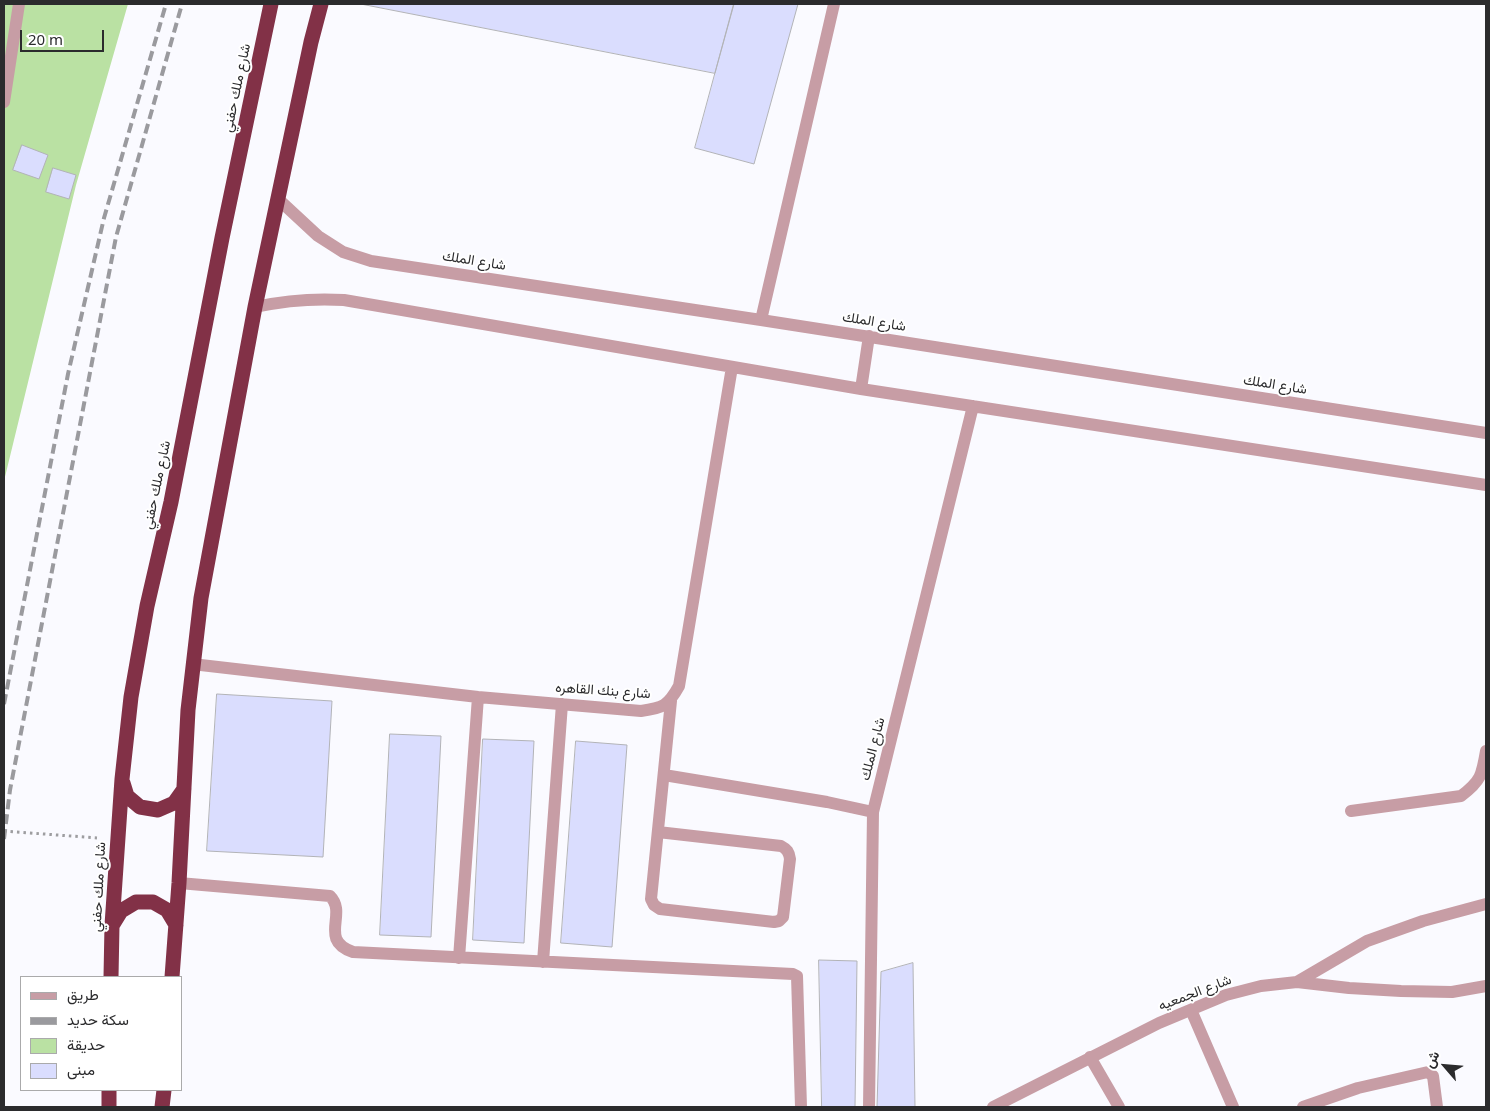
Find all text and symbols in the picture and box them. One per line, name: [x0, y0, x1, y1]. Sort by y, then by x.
scale bar: [22, 20, 106, 52]
text: 20 m: [28, 29, 63, 49]
street label: شارع ملك حفني: [219, 42, 255, 134]
street label: شارع الملك: [441, 248, 507, 274]
street label: شارع الملك: [841, 309, 907, 335]
street label: شارع الملك: [1242, 372, 1308, 398]
street label: شارع ملك حفني: [139, 439, 175, 531]
street label: شارع بنك القاهره: [555, 679, 651, 703]
street label: شارع الملك: [857, 716, 889, 782]
street label: شارع ملك حفني: [88, 842, 110, 932]
street label: شارع الجمعيه: [1156, 971, 1234, 1015]
legend: [20, 976, 182, 1091]
text: طريق: [67, 984, 99, 1004]
text: سكة حديد: [67, 1009, 129, 1029]
text: حديقة: [67, 1034, 105, 1054]
north arrow: [1420, 1041, 1470, 1091]
text: ش: [1419, 1047, 1443, 1071]
text: مبنى: [67, 1059, 95, 1079]

